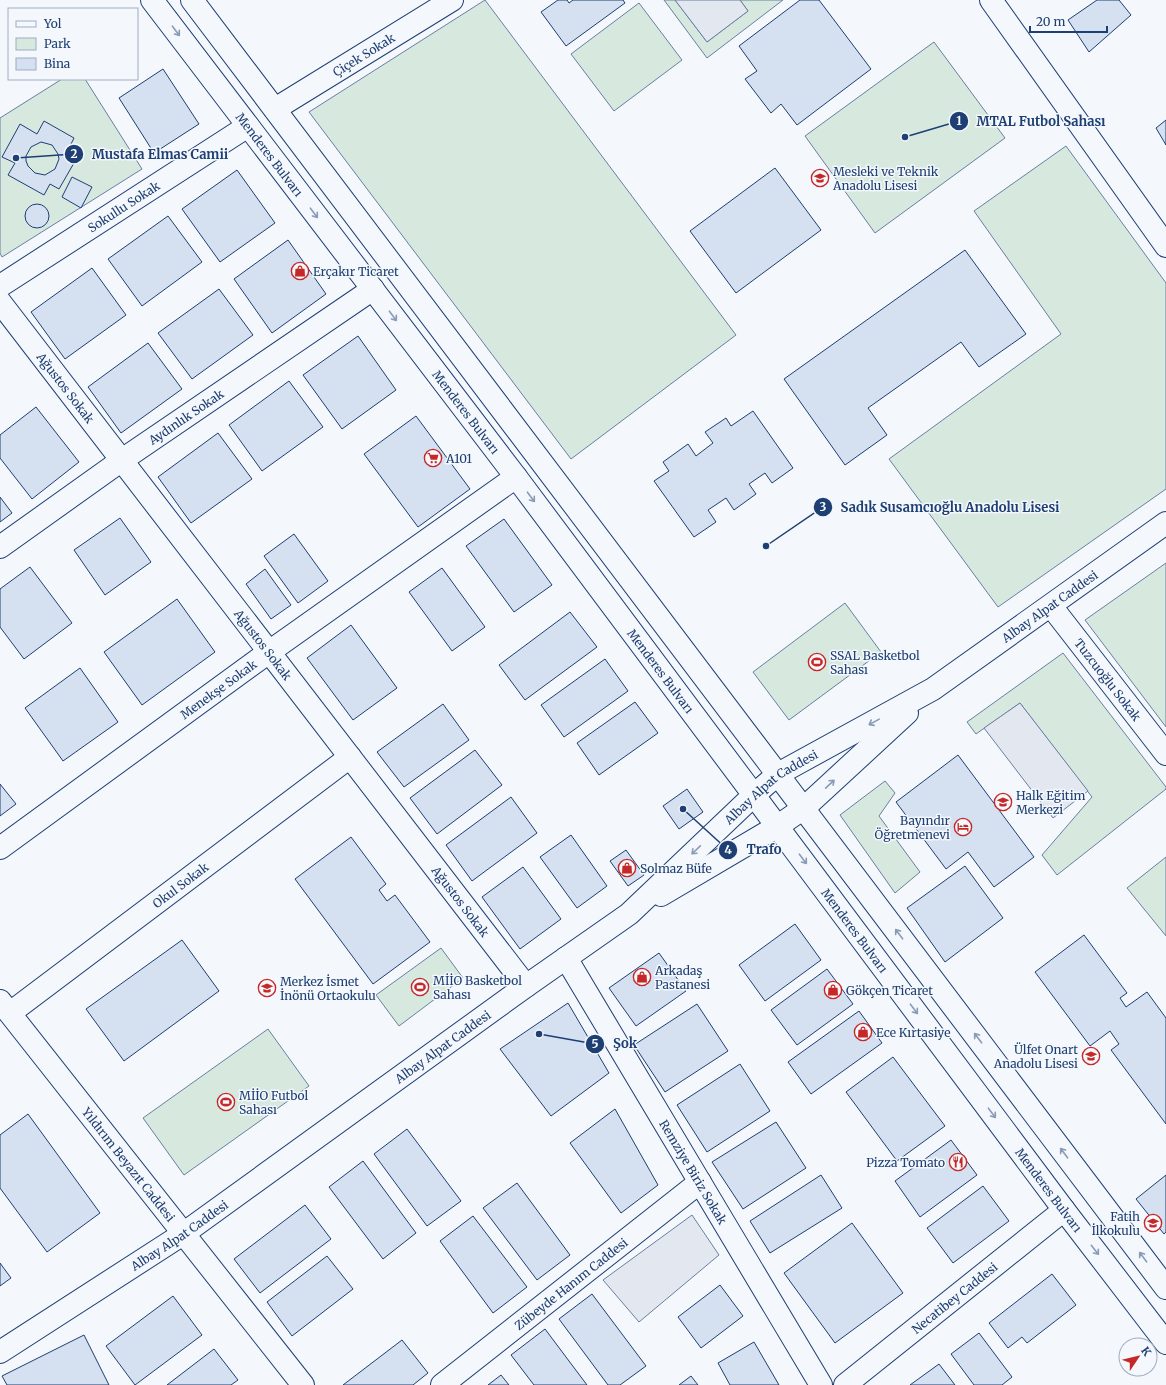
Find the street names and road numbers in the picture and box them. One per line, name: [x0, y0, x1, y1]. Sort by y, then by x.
street label: Çiçek Sokak: [330, 30, 398, 79]
street label: Menderes Bulvarı: [233, 109, 306, 199]
street label: Sokullu Sokak: [85, 177, 163, 235]
street label: Ağustos Sokak: [33, 348, 98, 426]
street label: Menderes Bulvarı: [430, 367, 503, 457]
street label: Aydınlık Sokak: [145, 386, 226, 448]
street label: Albay Alpat Caddesi: [998, 567, 1101, 646]
street label: Ağustos Sokak: [231, 605, 295, 683]
street label: Menderes Bulvarı: [625, 626, 697, 716]
street label: Tuzcuoğlu Sokak: [1071, 635, 1145, 724]
street label: Menekşe Sokak: [177, 656, 260, 722]
street label: Albay Alpat Caddesi: [720, 746, 820, 828]
street label: Okul Sokak: [149, 859, 211, 911]
street label: Ağustos Sokak: [428, 862, 493, 940]
street label: Menderes Bulvarı: [819, 885, 891, 976]
street label: Albay Alpat Caddesi: [391, 1007, 493, 1087]
street label: Yıldırım Beyazıt Caddesi: [79, 1104, 178, 1224]
street label: Remziye Biriz Sokak: [657, 1117, 731, 1227]
street label: Menderes Bulvarı: [1013, 1145, 1086, 1235]
street label: Albay Alpat Caddesi: [127, 1197, 231, 1274]
street label: Zübeyde Hanım Caddesi: [511, 1234, 630, 1333]
street label: Necatibey Caddesi: [909, 1259, 1000, 1336]

